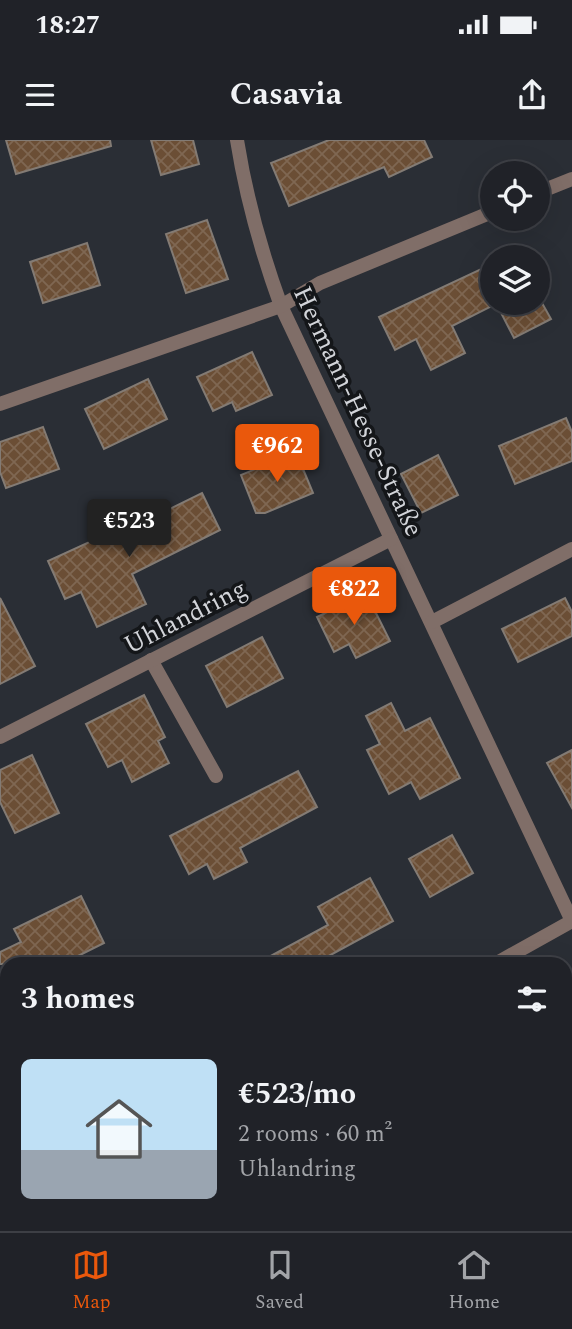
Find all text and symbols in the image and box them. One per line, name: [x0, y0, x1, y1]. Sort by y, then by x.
text: 18:27: [35, 5, 100, 45]
text: Casavia: [230, 70, 342, 119]
icon: menu: [21, 76, 59, 114]
icon: share: [513, 76, 551, 114]
map controls: [480, 161, 550, 315]
button: locate: [480, 161, 550, 231]
button: layers: [480, 245, 550, 315]
street label: Hermann-Hesse-Straße: [282, 279, 434, 543]
pin: €962: [236, 424, 318, 484]
text: €962: [251, 429, 303, 464]
pin: €523: [88, 500, 170, 559]
text: €523: [103, 504, 155, 539]
pin: €822: [313, 568, 395, 627]
street label: Uhlandring: [117, 569, 254, 665]
text: €822: [328, 572, 380, 607]
text: 3 homes: [21, 976, 135, 1022]
icon: filters: [513, 980, 551, 1018]
text: €523/mo: [238, 1071, 356, 1117]
icon: home: [77, 1087, 161, 1171]
text: 2 rooms · 60 m²: [238, 1117, 392, 1152]
text: Uhlandring: [238, 1152, 356, 1187]
tab: Map: [72, 1246, 111, 1317]
tab: Saved: [255, 1246, 304, 1317]
tab: Home: [448, 1246, 500, 1317]

